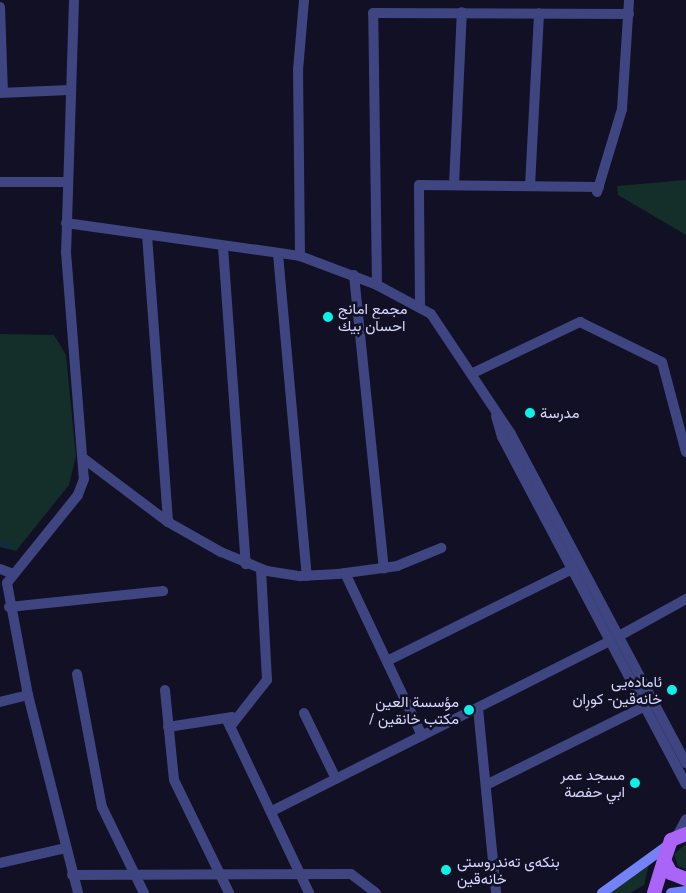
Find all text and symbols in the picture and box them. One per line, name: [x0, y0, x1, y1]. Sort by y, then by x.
place label: مجمع امانج احسان بيك: [338, 299, 407, 334]
marker: مجمع امانج احسان بيك: [322, 311, 334, 323]
place label: مدرسة: [540, 404, 580, 422]
marker: مدرسة: [524, 407, 536, 419]
place label: ئامادەیی خانەقین - کوڕان: [568, 672, 662, 707]
marker: ئامادەیی خانەقین - کوڕان: [666, 684, 678, 696]
place label: مؤسسة العين / مكتب خانقين: [369, 692, 459, 727]
marker: مؤسسة العين / مكتب خانقين: [463, 704, 475, 716]
place label: مسجد عمر ابي حفصة: [560, 765, 625, 800]
marker: مسجد عمر ابي حفصة: [629, 777, 641, 789]
place label: بنکەی تەندروستی خانەقین: [457, 852, 560, 887]
marker: بنکەی تەندروستی خانەقین: [439, 863, 453, 877]

